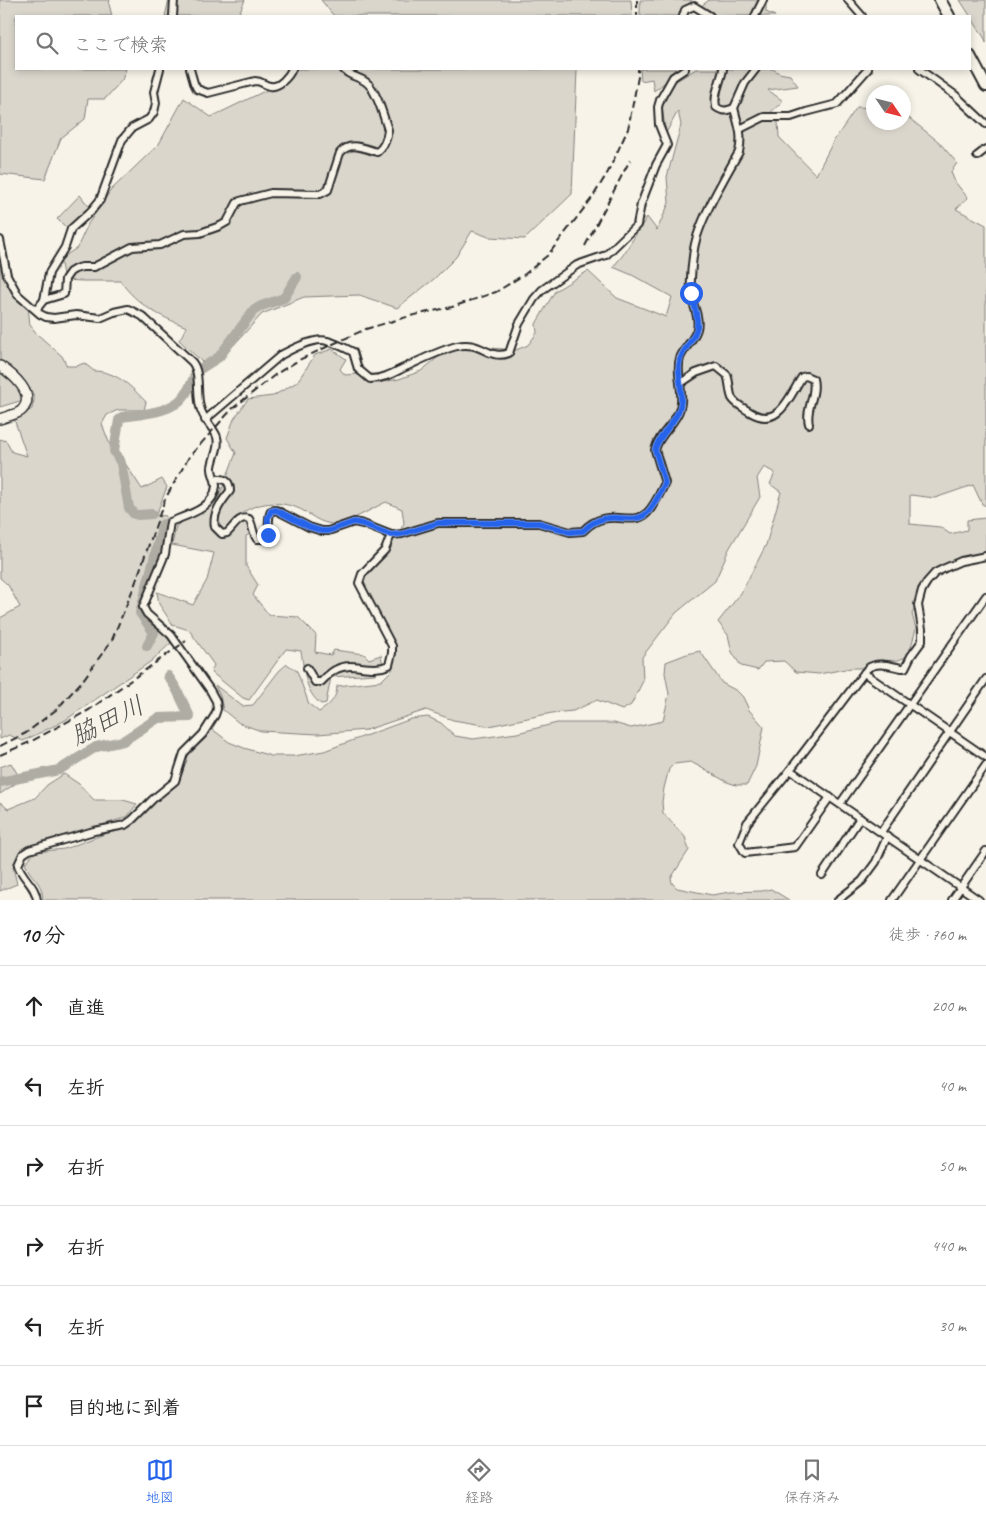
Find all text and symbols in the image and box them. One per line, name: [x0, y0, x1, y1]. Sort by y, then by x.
search box: [15, 15, 971, 70]
icon: search: [33, 29, 61, 57]
text: ここで検索: [73, 33, 168, 57]
north arrow: [866, 85, 911, 130]
route start: [680, 282, 703, 305]
route end: [257, 524, 280, 547]
water label: 脇田川: [65, 689, 150, 752]
text: 10 分: [20, 922, 65, 948]
text: 徒歩 · 760 m: [889, 925, 966, 945]
icon: ahead: [20, 992, 48, 1020]
text: 直進: [67, 996, 105, 1020]
text: 200 m: [932, 996, 966, 1016]
icon: left: [20, 1072, 48, 1100]
text: 左折: [67, 1076, 105, 1100]
text: 40 m: [939, 1076, 966, 1096]
icon: right: [20, 1152, 48, 1180]
text: 右折: [67, 1156, 105, 1180]
text: 50 m: [939, 1156, 966, 1176]
icon: right: [20, 1232, 48, 1260]
text: 右折: [67, 1236, 105, 1260]
text: 440 m: [932, 1236, 966, 1256]
icon: left: [20, 1312, 48, 1340]
text: 左折: [67, 1316, 105, 1340]
text: 30 m: [939, 1316, 966, 1336]
icon: arrive: [20, 1392, 48, 1420]
text: 目的地に到着: [67, 1396, 181, 1420]
tab: 地図: [146, 1456, 174, 1506]
tab: 経路: [465, 1456, 493, 1506]
tab: 保存済み: [784, 1456, 840, 1506]

